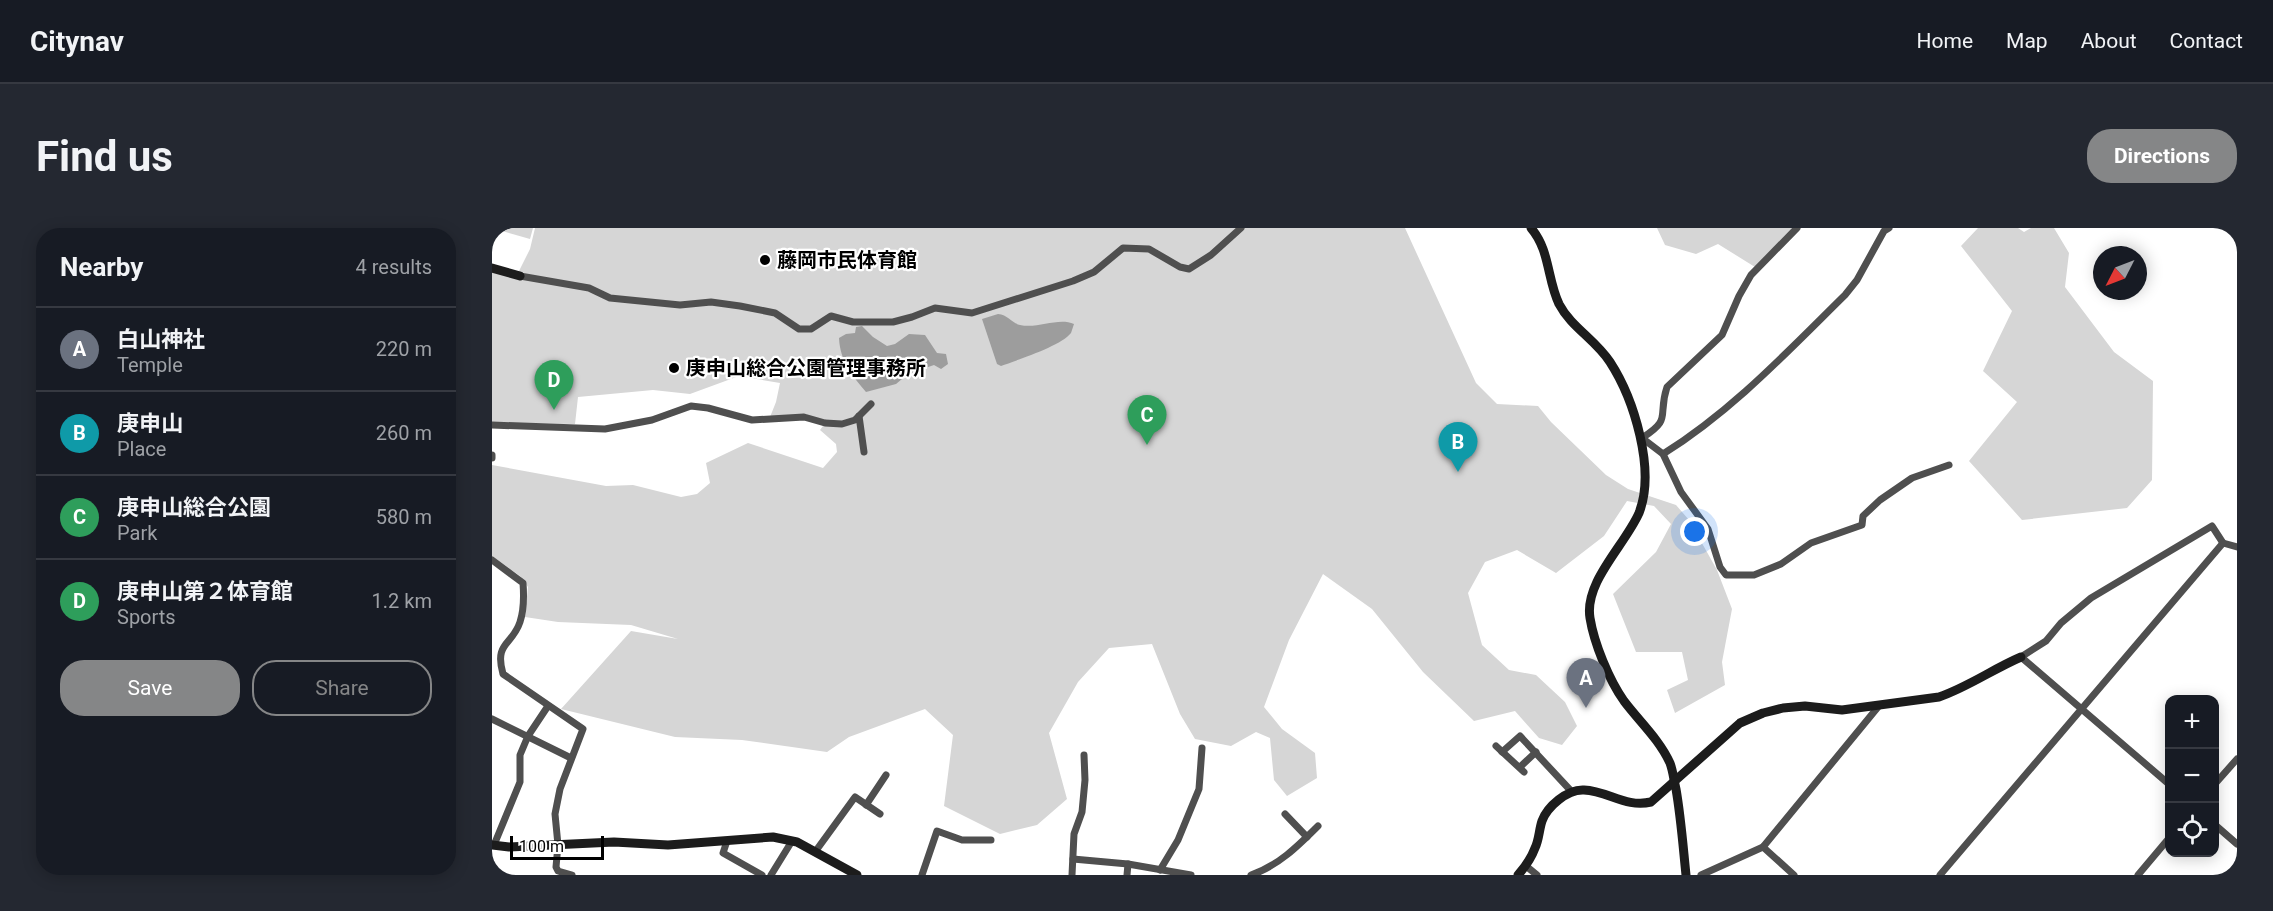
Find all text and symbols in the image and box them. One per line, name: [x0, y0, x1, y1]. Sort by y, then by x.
text: Citynav: [30, 25, 124, 58]
text: Home: [1917, 29, 1973, 53]
text: Map: [2006, 29, 2048, 53]
text: About: [2081, 29, 2137, 53]
text: Contact: [2170, 29, 2243, 53]
button: Directions: [2087, 129, 2237, 183]
text: Find us: [36, 132, 173, 181]
north arrow: [2093, 246, 2147, 300]
place label: 藤岡市民体育館: [777, 248, 917, 272]
text: Nearby: [60, 252, 143, 282]
marker: 藤岡市民体育館: [758, 253, 772, 267]
text: 4 results: [356, 255, 432, 279]
text: 白山神社: [117, 327, 205, 352]
text: A: [73, 337, 86, 361]
text: 220 m: [376, 337, 432, 361]
text: Temple: [117, 353, 183, 377]
place label: 庚申山総合公園管理事務所: [686, 356, 926, 380]
pin: D: [534, 360, 574, 410]
marker: 庚申山総合公園管理事務所: [667, 361, 681, 375]
pin: C: [1128, 396, 1166, 445]
text: 庚申山: [117, 411, 183, 436]
text: B: [73, 421, 86, 445]
text: 260 m: [376, 421, 432, 445]
pin: B: [1438, 422, 1478, 472]
text: Place: [117, 437, 166, 461]
text: 庚申山総合公園: [117, 495, 271, 520]
text: C: [73, 505, 86, 529]
text: 580 m: [376, 505, 432, 529]
your location: [1680, 517, 1709, 546]
text: Park: [117, 521, 157, 545]
text: 庚申山第２体育館: [117, 579, 293, 604]
text: D: [73, 589, 86, 613]
text: 1.2 km: [372, 589, 432, 613]
text: Sports: [117, 605, 176, 629]
pin: A: [1566, 658, 1606, 708]
button: Save: [60, 660, 240, 716]
button: Share: [252, 660, 432, 716]
map controls: [2165, 695, 2219, 857]
button: +: [2165, 695, 2219, 749]
button: −: [2165, 749, 2219, 803]
button: locate: [2165, 803, 2219, 857]
scale bar: [510, 833, 604, 860]
text: 100 m: [519, 837, 564, 856]

